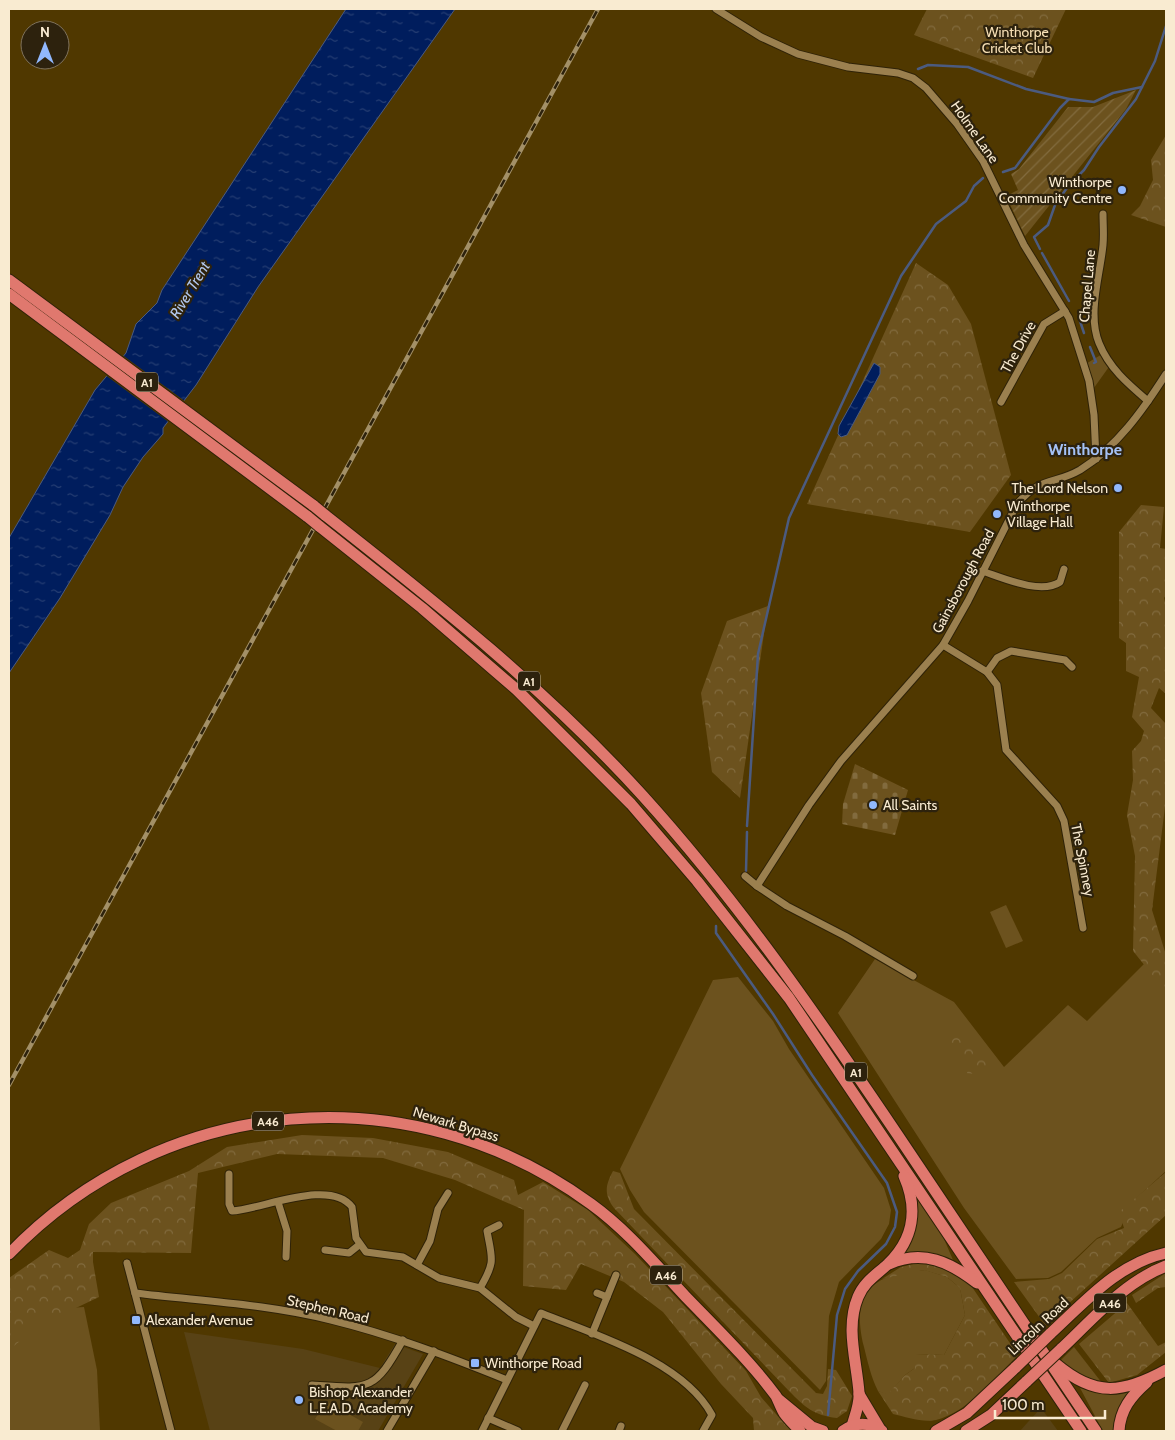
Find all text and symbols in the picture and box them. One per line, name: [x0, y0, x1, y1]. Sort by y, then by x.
north arrow: [20, 20, 70, 70]
text: N: [40, 23, 50, 41]
park label: Winthorpe Cricket Club: [982, 23, 1052, 57]
street label: Holme Lane: [947, 97, 1003, 167]
place label: Winthorpe Community Centre: [999, 173, 1112, 207]
marker: Winthorpe Community Centre: [1116, 184, 1128, 196]
street label: Chapel Lane: [1075, 249, 1099, 323]
water label: River Trent: [166, 258, 214, 322]
street label: The Drive: [996, 318, 1040, 376]
road number: A1: [136, 372, 158, 392]
district label: Winthorpe: [1048, 440, 1122, 459]
place label: The Lord Nelson: [1012, 479, 1108, 497]
marker: The Lord Nelson: [1112, 482, 1124, 494]
place label: Winthorpe Village Hall: [1007, 497, 1074, 531]
marker: Winthorpe Village Hall: [991, 508, 1003, 520]
street label: Gainsborough Road: [928, 526, 998, 636]
road number: A1: [518, 671, 540, 690]
place label: All Saints: [883, 796, 938, 814]
marker: All Saints: [867, 799, 879, 811]
street label: The Spinney: [1067, 822, 1099, 898]
road number: A1: [845, 1062, 867, 1082]
street label: Newark Bypass: [411, 1102, 501, 1146]
road number: A46: [252, 1112, 284, 1130]
road number: A46: [650, 1266, 682, 1284]
street label: Stephen Road: [285, 1291, 371, 1327]
street label: Lincoln Road: [1004, 1293, 1072, 1359]
road number: A46: [1094, 1294, 1126, 1312]
place label: Alexander Avenue: [146, 1311, 253, 1329]
marker: Alexander Avenue: [130, 1314, 142, 1326]
place label: Winthorpe Road: [485, 1354, 582, 1372]
marker: Winthorpe Road: [469, 1357, 481, 1369]
place label: Bishop Alexander L.E.A.D. Academy: [309, 1383, 413, 1417]
scale bar: [995, 1388, 1105, 1420]
marker: Bishop Alexander L.E.A.D. Academy: [293, 1394, 305, 1406]
text: 100 m: [1002, 1396, 1044, 1414]

